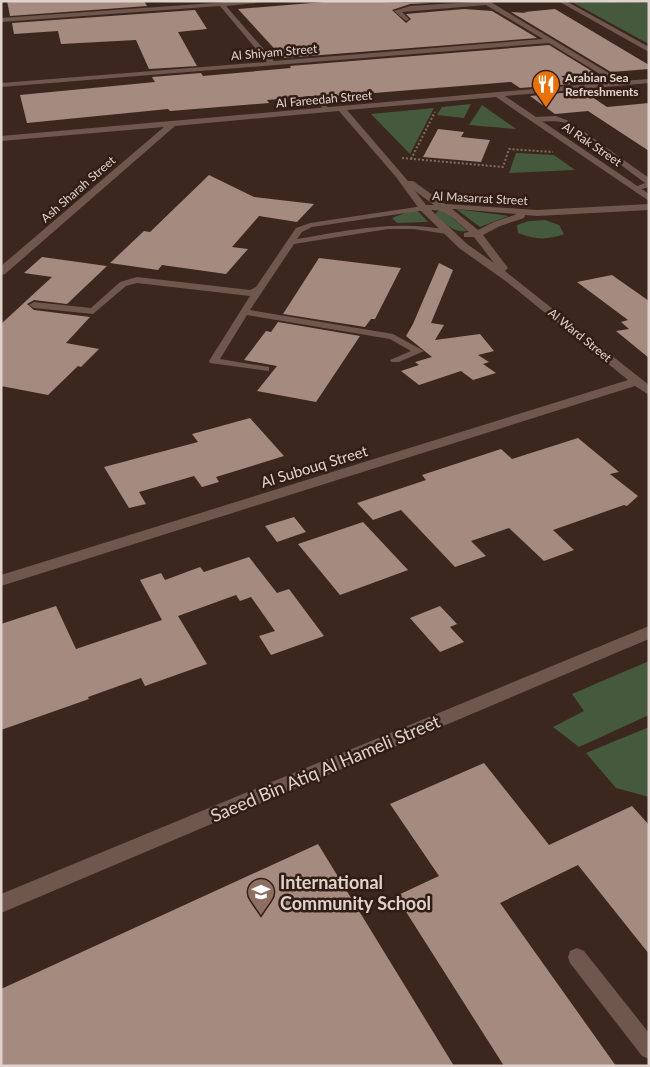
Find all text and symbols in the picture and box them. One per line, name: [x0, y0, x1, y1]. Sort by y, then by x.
street label: Al Shiyam Street: [230, 41, 318, 63]
restaurant icon: Arabian Sea Refreshments: [531, 69, 561, 108]
place label: Arabian Sea Refreshments: [564, 70, 639, 99]
street label: Al Fareedah Street: [275, 87, 374, 111]
street label: Al Rak Street: [560, 119, 625, 170]
street label: Ash Sharah Street: [38, 152, 119, 225]
street label: Al Masarrat Street: [432, 188, 529, 208]
street label: Al Ward Street: [545, 305, 615, 366]
street label: Al Subouq Street: [258, 441, 370, 491]
street label: Saeed Bin Atiq Al Hameli Street: [207, 709, 444, 826]
place label: International Community School: [280, 871, 431, 914]
school or university icon: International Community School: [246, 877, 276, 916]

